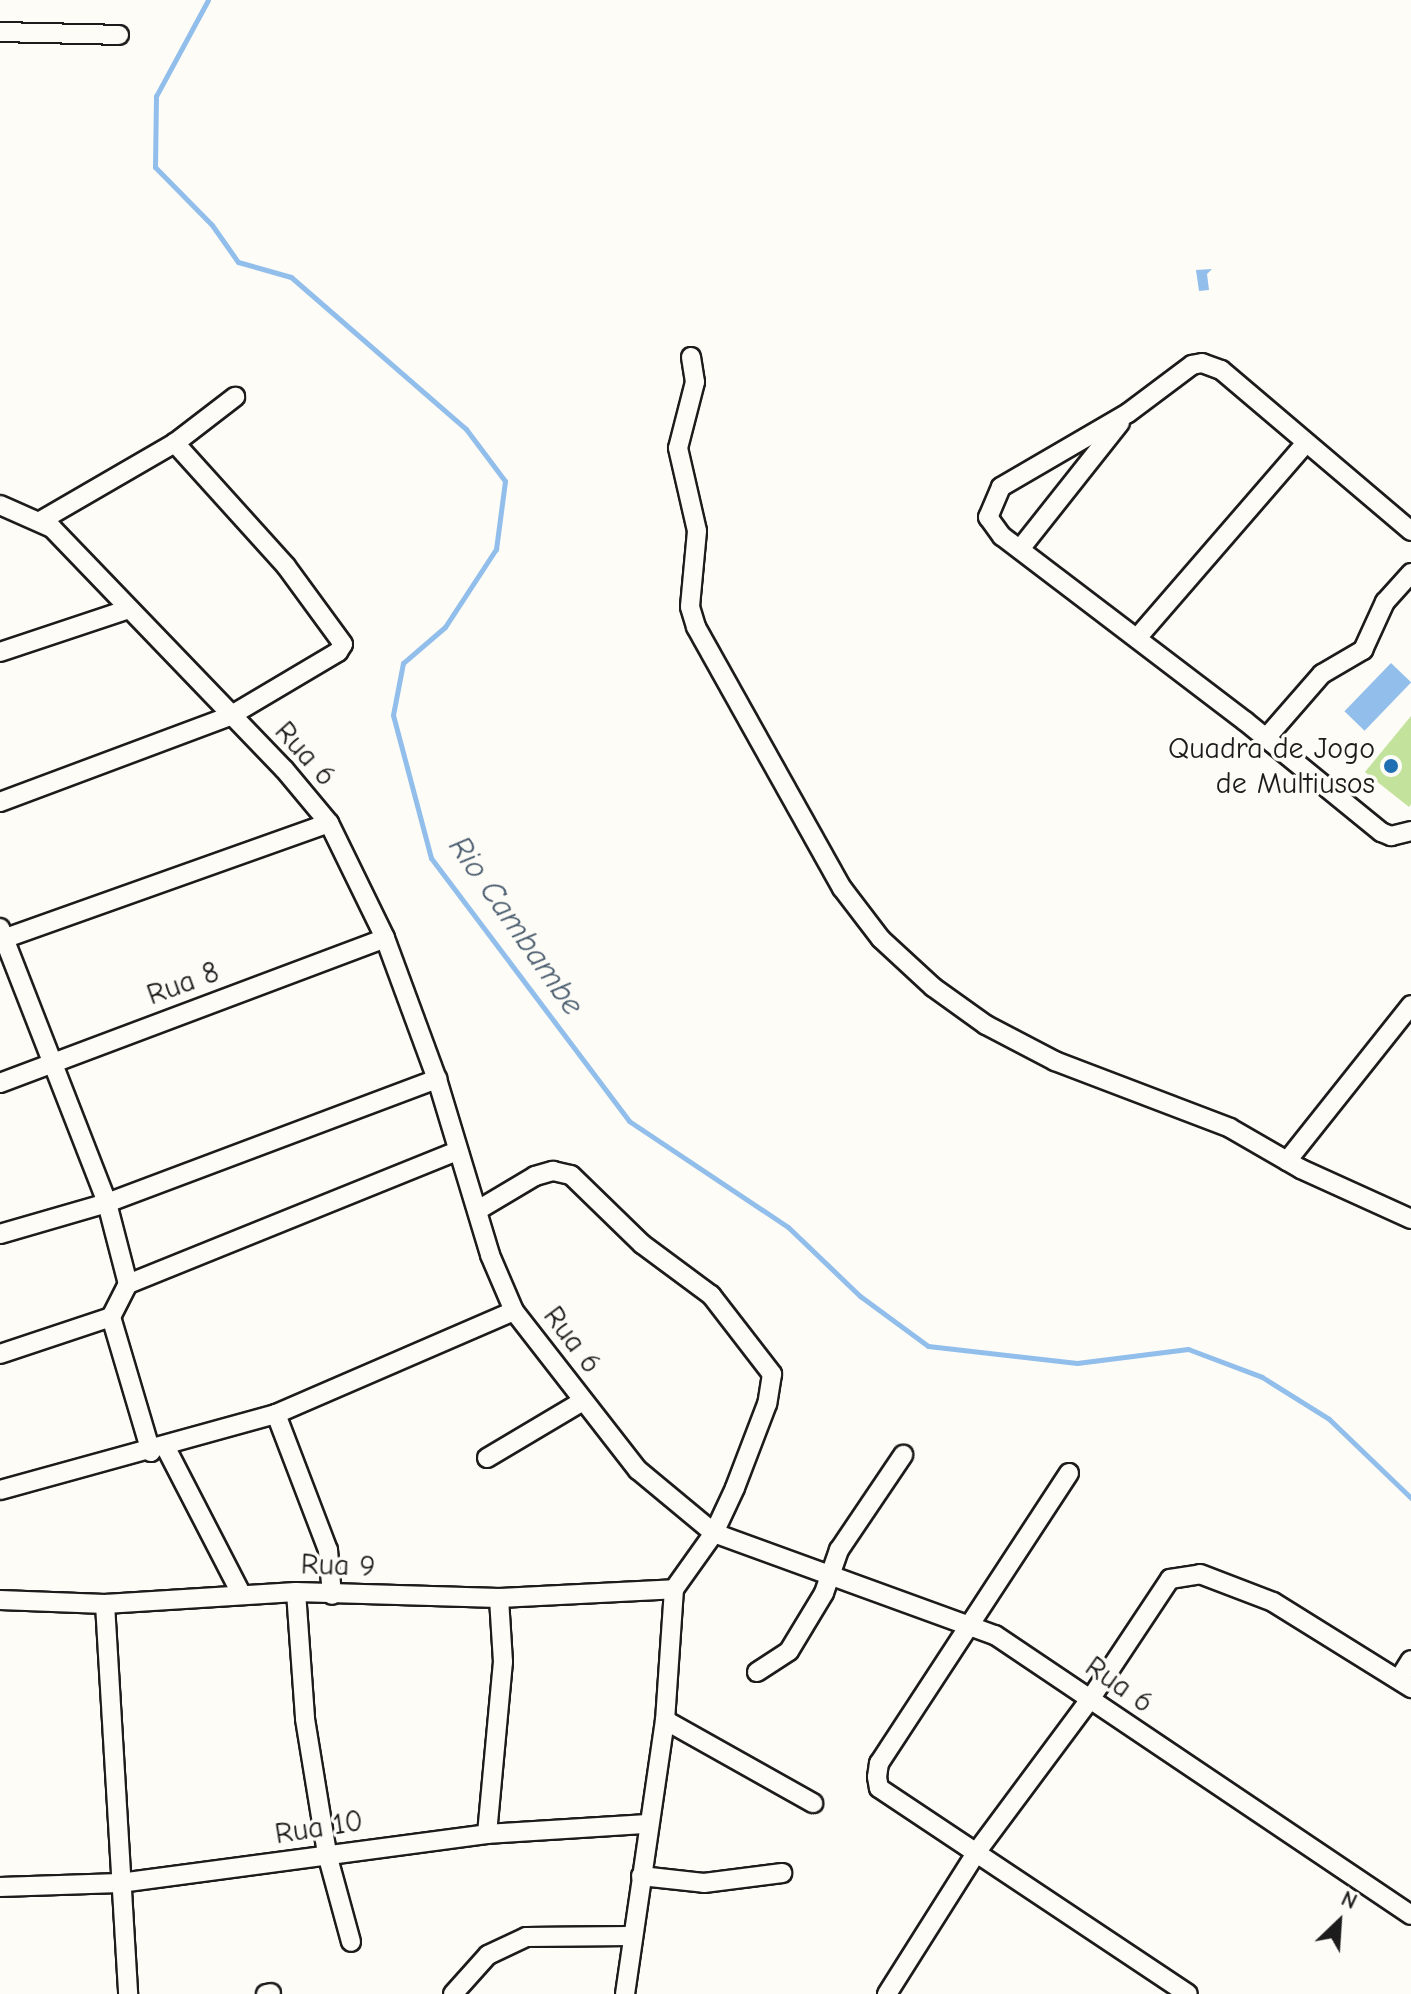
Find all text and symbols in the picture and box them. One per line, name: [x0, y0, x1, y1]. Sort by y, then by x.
street label: Rua 6: [267, 714, 343, 794]
place label: Quadra de Jogo de Multiusos: [1168, 731, 1375, 802]
marker: Quadra de Jogo de Multiusos: [1382, 757, 1400, 775]
water label: Rio Cambambe: [440, 829, 592, 1023]
street label: Rua 8: [142, 954, 224, 1014]
street label: Rua 6: [535, 1299, 609, 1381]
street label: Rua 9: [300, 1547, 376, 1585]
street label: Rua 6: [1078, 1649, 1160, 1721]
street label: Rua 10: [272, 1803, 366, 1853]
north arrow: [1299, 1882, 1379, 1962]
text: N: [1337, 1885, 1361, 1915]

